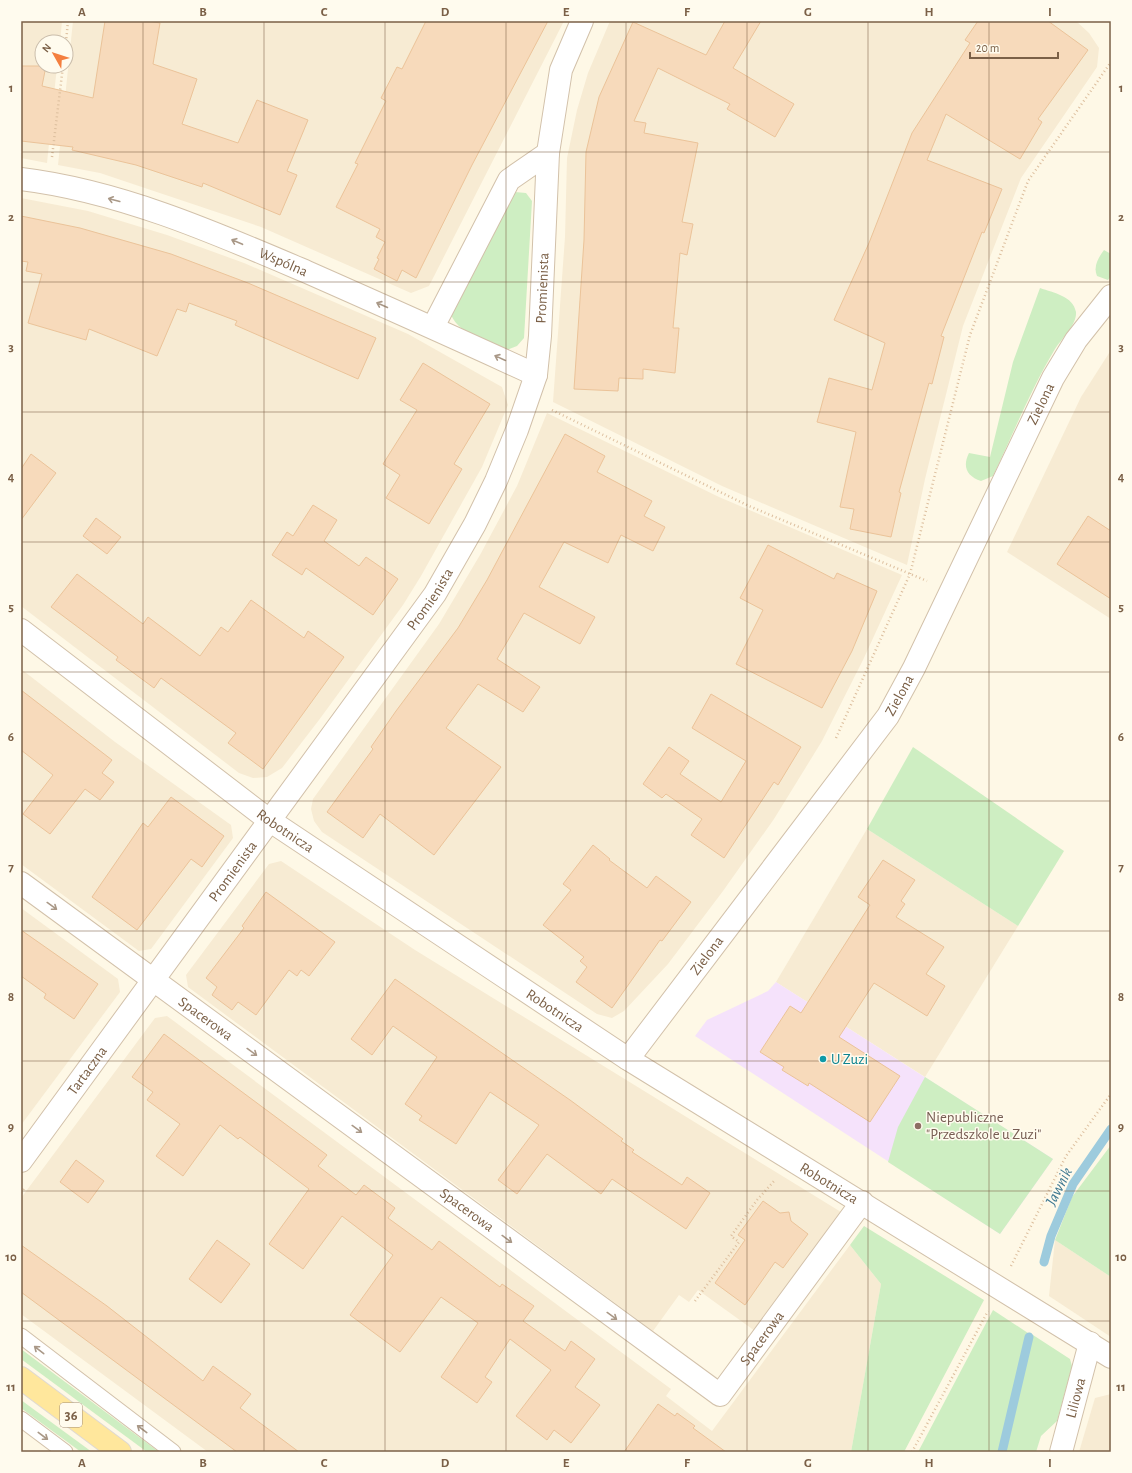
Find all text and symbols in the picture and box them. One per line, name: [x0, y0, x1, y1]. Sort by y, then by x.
text: A: [78, 6, 86, 19]
text: B: [199, 6, 207, 19]
text: C: [321, 6, 328, 19]
text: D: [441, 6, 450, 19]
text: E: [563, 6, 570, 19]
text: F: [684, 6, 691, 19]
text: G: [804, 6, 812, 19]
text: H: [924, 6, 934, 19]
text: I: [1048, 6, 1052, 19]
north arrow: [34, 34, 74, 74]
scale bar: [970, 34, 1058, 60]
text: N: [40, 42, 53, 54]
text: 20 m: [976, 42, 999, 54]
text: 1: [9, 82, 13, 95]
text: 1: [1119, 82, 1123, 95]
one-way arrow: [108, 195, 121, 203]
text: 2: [8, 211, 14, 224]
text: 2: [1118, 211, 1124, 224]
one-way arrow: [231, 238, 243, 245]
street label: Wspólna: [257, 245, 310, 279]
street label: Promienista: [534, 252, 552, 324]
one-way arrow: [376, 301, 388, 308]
text: 3: [8, 341, 14, 354]
text: 3: [1118, 341, 1124, 354]
one-way arrow: [495, 354, 507, 361]
street label: Zielona: [1025, 381, 1057, 427]
text: 4: [8, 471, 15, 484]
text: 4: [1118, 471, 1125, 484]
street label: Promienista: [404, 566, 456, 633]
text: 5: [8, 601, 14, 614]
text: 5: [1118, 601, 1124, 614]
street label: Zielona: [883, 672, 917, 718]
text: 6: [8, 731, 14, 744]
text: 6: [1118, 731, 1124, 744]
street label: Robotnicza: [254, 806, 316, 856]
street label: Promienista: [206, 838, 260, 904]
text: 7: [8, 861, 14, 874]
text: 7: [1118, 861, 1124, 874]
one-way arrow: [47, 902, 58, 910]
street label: Zielona: [688, 934, 726, 978]
street label: Robotnicza: [523, 986, 586, 1035]
text: 8: [8, 991, 14, 1004]
text: 8: [1118, 991, 1124, 1004]
street label: Spacerowa: [176, 994, 235, 1043]
street label: Tartaczna: [65, 1044, 110, 1098]
one-way arrow: [247, 1048, 258, 1056]
place label: U Zuzi: [831, 1052, 868, 1067]
marker: U Zuzi: [818, 1054, 828, 1064]
place label: Niepubliczne "Przedszkole u Zuzi": [926, 1110, 1042, 1142]
text: 9: [8, 1121, 14, 1134]
marker: Niepubliczne "Przedszkole u Zuzi": [913, 1121, 923, 1131]
text: 9: [1118, 1121, 1124, 1134]
one-way arrow: [352, 1125, 363, 1133]
street label: Robotnicza: [797, 1160, 861, 1207]
water label: Jawnik: [1042, 1165, 1075, 1209]
street label: Spacerowa: [437, 1185, 497, 1235]
one-way arrow: [502, 1235, 513, 1243]
text: 10: [5, 1251, 17, 1264]
text: 10: [1115, 1251, 1127, 1264]
street label: Spacerowa: [737, 1309, 787, 1368]
one-way arrow: [606, 1312, 617, 1320]
one-way arrow: [33, 1346, 44, 1354]
street label: Liliowa: [1063, 1376, 1088, 1420]
text: 11: [6, 1381, 16, 1394]
text: 11: [1116, 1381, 1126, 1394]
road number: 36: [60, 1403, 82, 1427]
one-way arrow: [137, 1425, 148, 1433]
one-way arrow: [38, 1431, 49, 1440]
text: A: [78, 1457, 86, 1470]
text: B: [199, 1457, 207, 1470]
text: C: [321, 1457, 328, 1470]
text: D: [441, 1457, 450, 1470]
text: E: [563, 1457, 570, 1470]
text: F: [684, 1457, 691, 1470]
text: G: [804, 1457, 812, 1470]
text: H: [924, 1457, 934, 1470]
text: I: [1048, 1457, 1052, 1470]

